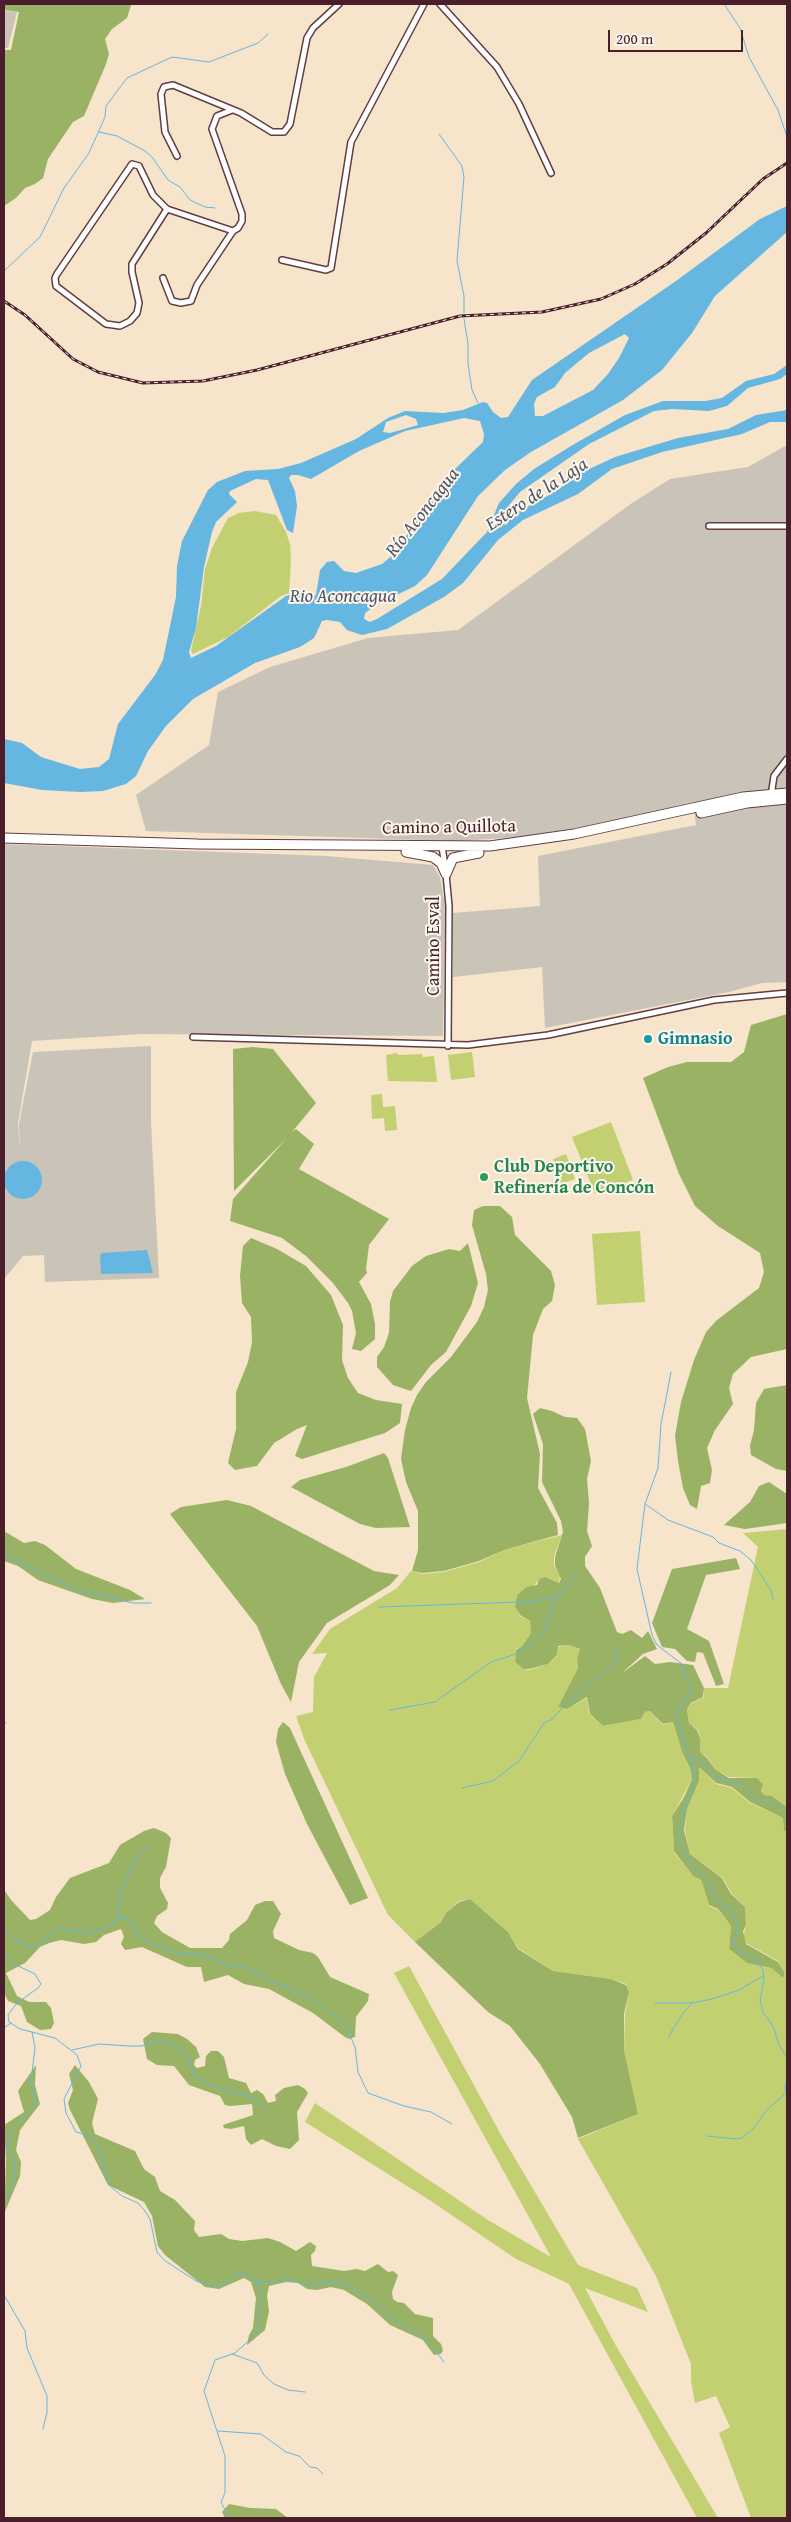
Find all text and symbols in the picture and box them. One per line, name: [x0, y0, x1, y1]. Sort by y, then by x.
scale bar: [611, 20, 746, 52]
text: 200 m: [616, 28, 653, 49]
water label: Estero de la Laja: [482, 454, 592, 536]
water label: Río Aconcagua: [381, 464, 465, 562]
water label: Rio Aconcagua: [290, 586, 396, 608]
street label: Camino a Quillota: [382, 816, 516, 840]
street label: Camino Esval: [423, 896, 445, 996]
place label: Gimnasio: [658, 1028, 733, 1050]
marker: Gimnasio: [642, 1033, 654, 1045]
place label: Club Deportivo Refinería de Concón: [494, 1156, 654, 1198]
marker: Club Deportivo Refinería de Concón: [478, 1171, 490, 1183]

